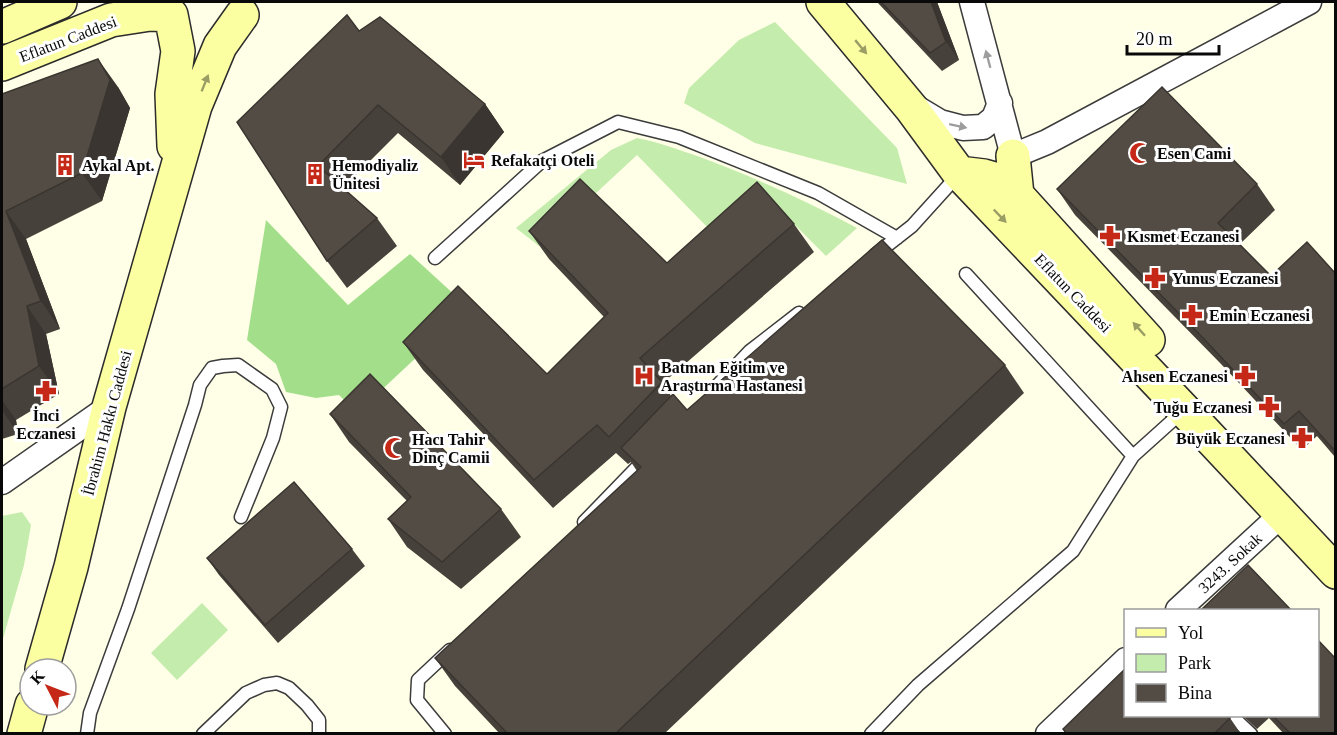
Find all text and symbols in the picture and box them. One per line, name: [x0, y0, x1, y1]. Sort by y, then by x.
street label: Eflatun Caddesi: [17, 12, 119, 65]
scale bar: [1127, 18, 1218, 56]
text: 20 m: [1136, 29, 1173, 49]
one-way arrow: [854, 39, 866, 54]
one-way arrow: [983, 50, 992, 68]
one-way arrow: [201, 74, 210, 92]
one-way arrow: [948, 122, 967, 131]
mosque icon: Esen Cami: [1128, 141, 1152, 165]
place label: Esen Cami: [1157, 145, 1232, 162]
hotel icon: Refakatçi Oteli: [462, 148, 486, 172]
place label: Refakatçi Oteli: [491, 152, 595, 170]
building icon: Aykal Apt.: [53, 153, 77, 177]
place label: Aykal Apt.: [82, 157, 155, 175]
place label: Hemodiyaliz Ünitesi: [332, 157, 418, 192]
building icon: Hemodiyaliz Ünitesi: [303, 162, 327, 186]
one-way arrow: [992, 208, 1006, 222]
pharmacy icon: Kısmet Eczanesi: [1098, 224, 1122, 248]
place label: Kısmet Eczanesi: [1127, 228, 1240, 245]
street label: Eflatun Caddesi: [1031, 250, 1115, 336]
pharmacy icon: Yunus Eczanesi: [1143, 266, 1167, 290]
place label: Yunus Eczanesi: [1172, 270, 1279, 287]
pharmacy icon: Emin Eczanesi: [1180, 303, 1204, 327]
place label: Emin Eczanesi: [1209, 307, 1310, 324]
one-way arrow: [1132, 322, 1146, 337]
street label: İbrahim Hakkı Caddesi: [79, 348, 135, 497]
place label: Batman Eğitim ve Araştırma Hastanesi: [661, 359, 803, 395]
hospital icon: Batman Eğitim ve Araştırma Hastanesi: [632, 364, 656, 388]
pharmacy icon: Ahsen Eczanesi: [1233, 364, 1257, 388]
place label: Ahsen Eczanesi: [1122, 368, 1229, 385]
pharmacy icon: İnci Eczanesi: [34, 379, 58, 403]
pharmacy icon: Tuğu Eczanesi: [1257, 395, 1281, 419]
place label: Tuğu Eczanesi: [1153, 399, 1253, 417]
place label: İnci Eczanesi: [16, 406, 76, 442]
pharmacy icon: Büyük Eczanesi: [1290, 426, 1314, 450]
place label: Büyük Eczanesi: [1176, 430, 1286, 448]
place label: Hacı Tahir Dinç Camii: [412, 431, 490, 467]
mosque icon: Hacı Tahir Dinç Camii: [383, 436, 407, 460]
street label: 3243. Sokak: [1195, 530, 1265, 596]
legend: [1124, 609, 1319, 717]
text: Yol: [1178, 623, 1203, 643]
text: Park: [1178, 653, 1211, 673]
north arrow: [18, 657, 78, 717]
text: K: [27, 667, 48, 688]
text: Bina: [1178, 683, 1212, 703]

